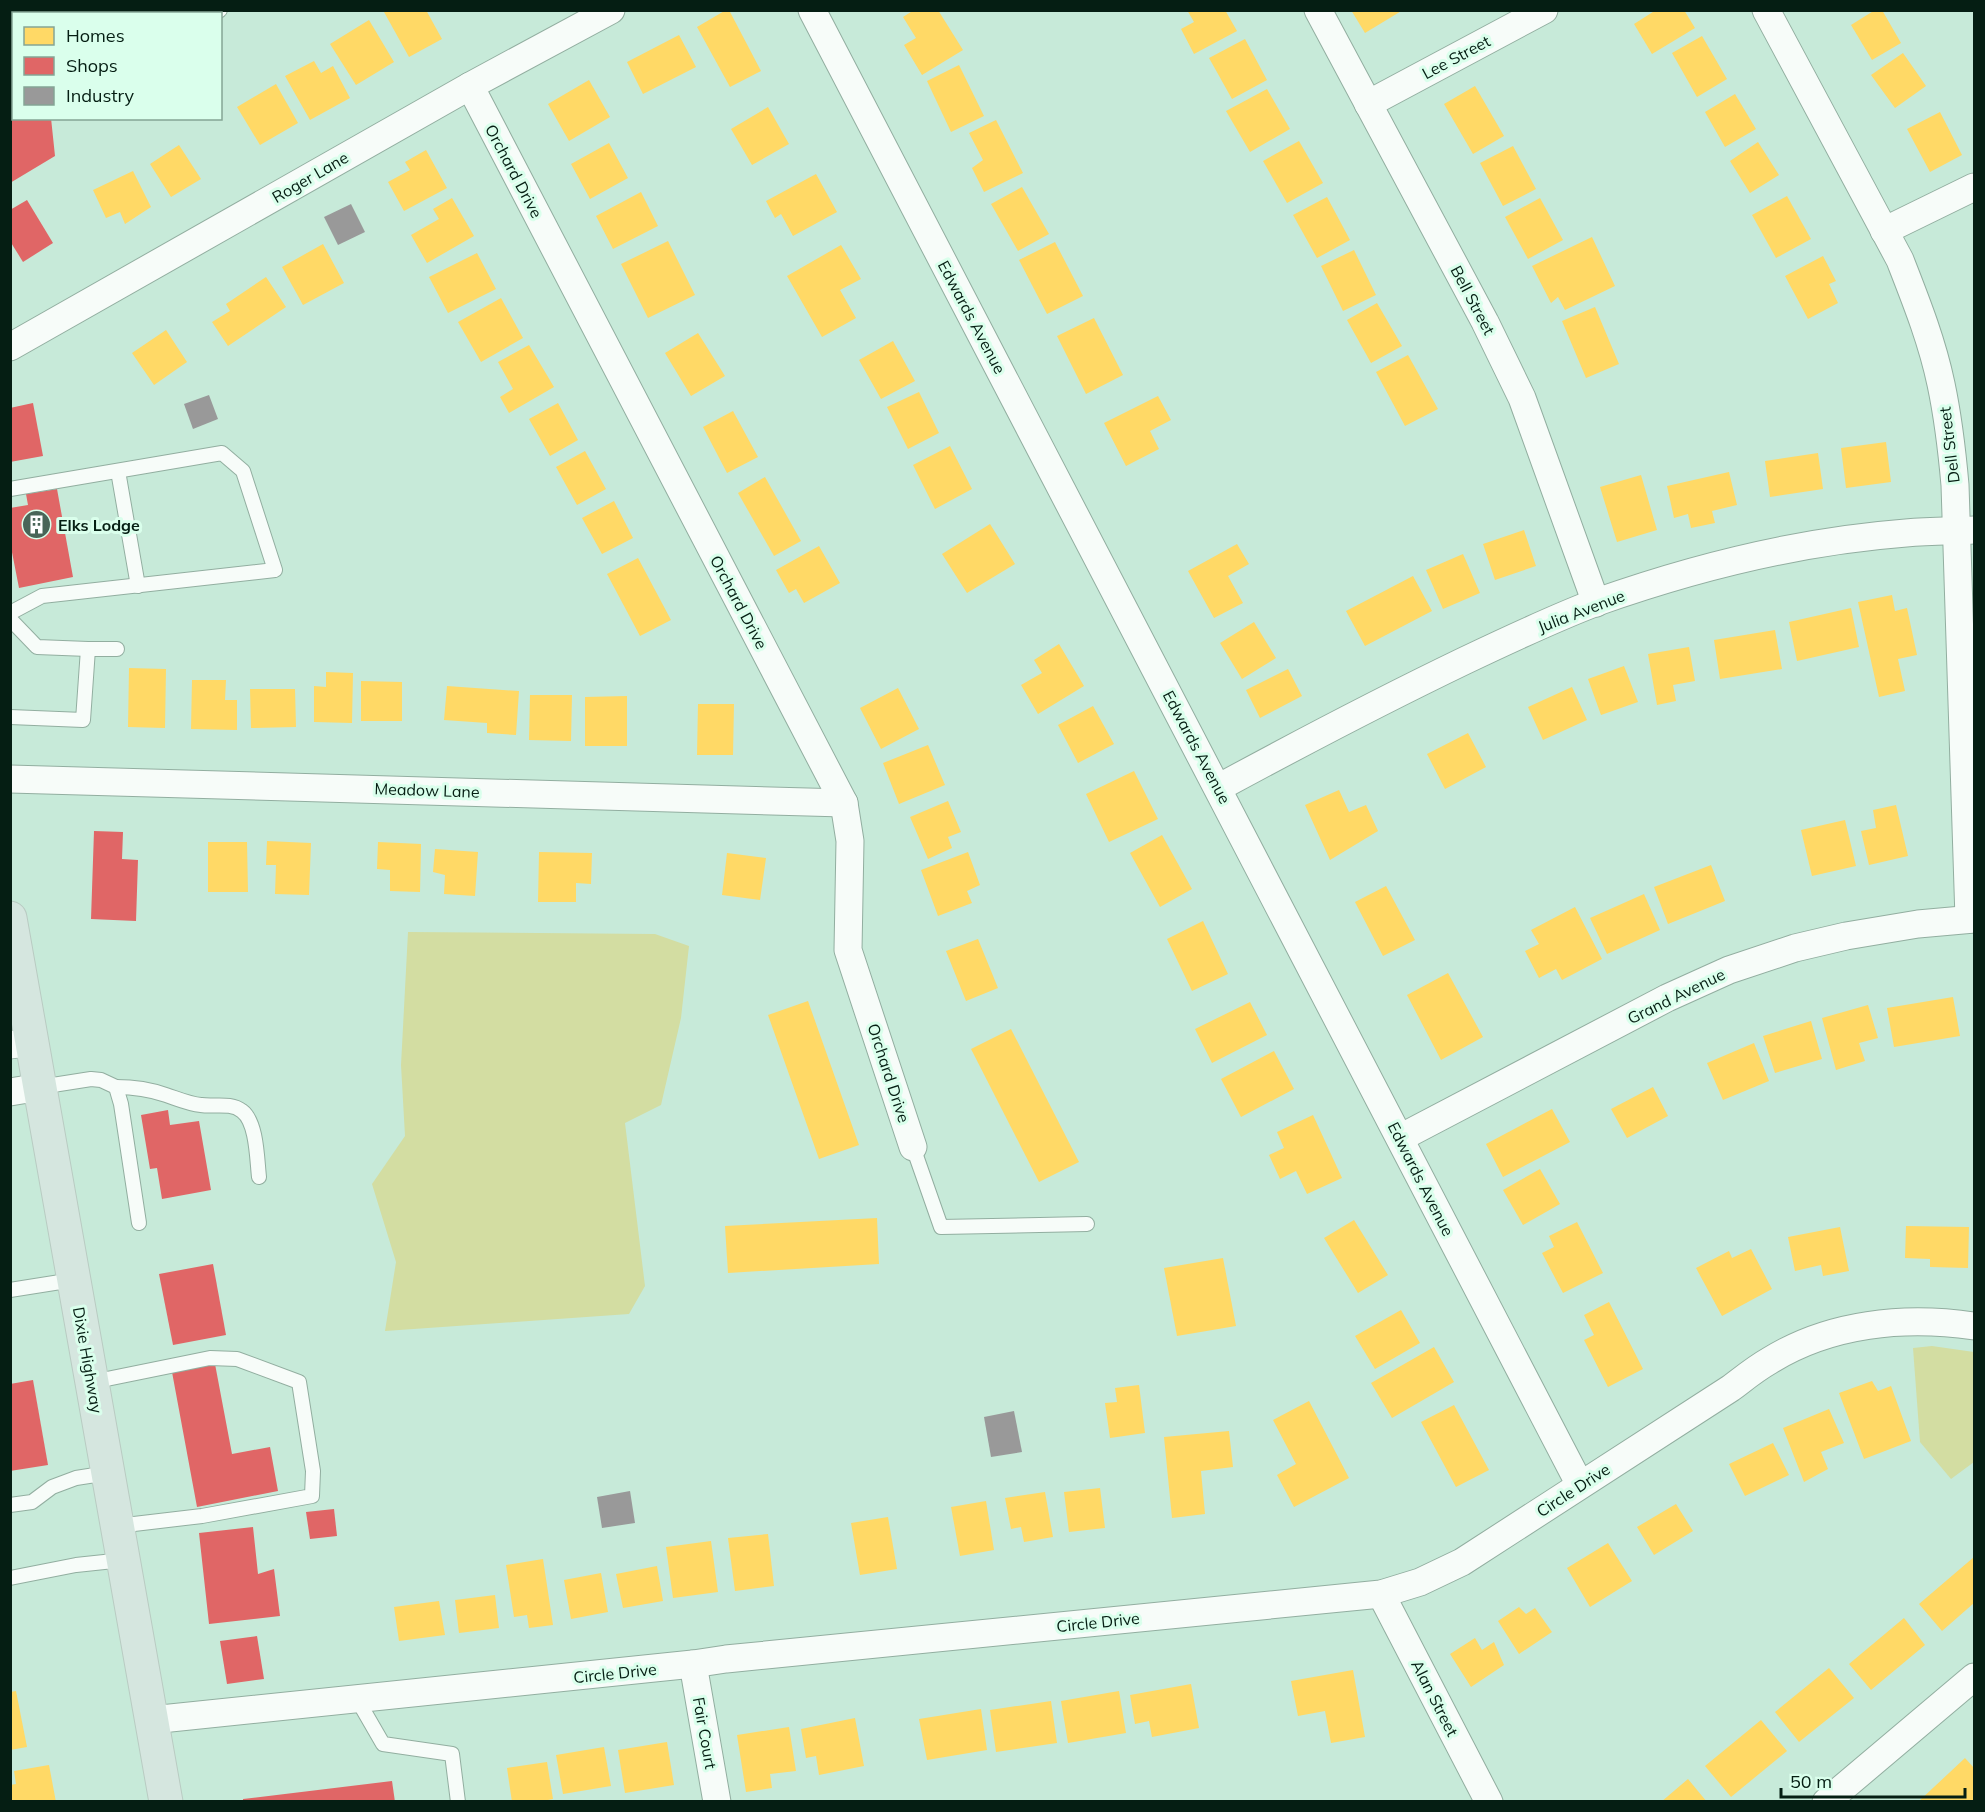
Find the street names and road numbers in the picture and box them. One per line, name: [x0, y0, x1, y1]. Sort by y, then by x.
street label: Lee Street: [1418, 31, 1494, 83]
street label: Orchard Drive: [481, 121, 547, 221]
street label: Roger Lane: [268, 147, 352, 207]
street label: Edwards Avenue: [934, 257, 1010, 377]
street label: Bell Street: [1446, 262, 1500, 338]
street label: Dell Street: [1934, 405, 1964, 484]
street label: Orchard Drive: [706, 552, 772, 652]
street label: Julia Avenue: [1535, 585, 1627, 637]
street label: Edwards Avenue: [1159, 687, 1235, 807]
street label: Meadow Lane: [374, 778, 480, 802]
street label: Grand Avenue: [1624, 964, 1728, 1028]
street label: Orchard Drive: [864, 1021, 914, 1125]
street label: Edwards Avenue: [1384, 1119, 1458, 1239]
street label: Dixie Highway: [69, 1305, 107, 1415]
street label: Circle Drive: [1532, 1459, 1614, 1521]
street label: Circle Drive: [1055, 1608, 1141, 1636]
street label: Alan Street: [1407, 1656, 1463, 1740]
street label: Circle Drive: [572, 1659, 658, 1687]
street label: Fair Court: [689, 1695, 721, 1771]

